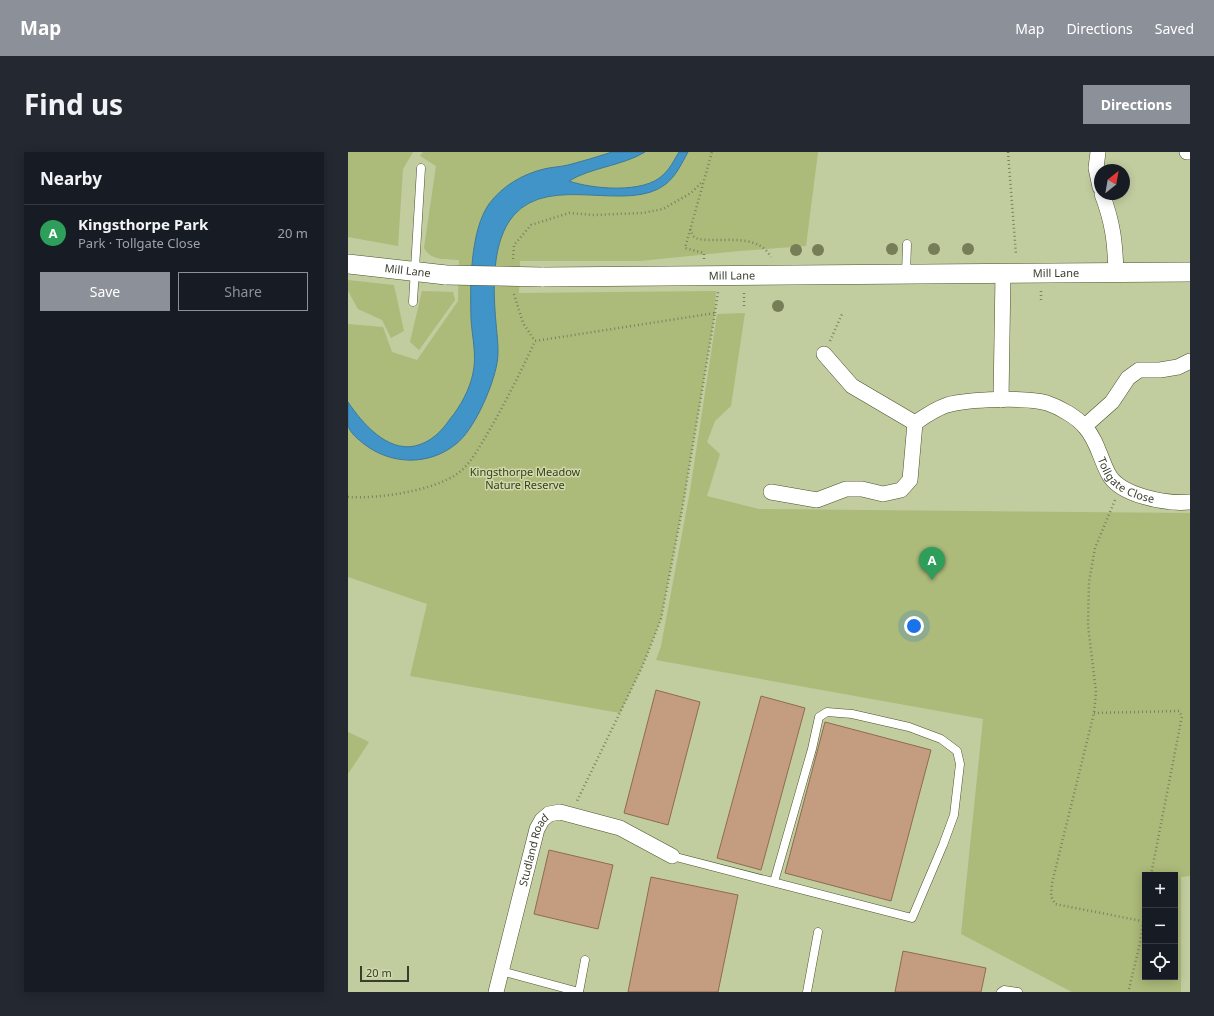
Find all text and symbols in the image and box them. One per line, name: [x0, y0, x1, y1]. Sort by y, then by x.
text: Map: [20, 15, 61, 41]
text: Map: [1015, 19, 1044, 38]
text: Directions: [1066, 19, 1133, 38]
text: Saved: [1155, 19, 1194, 38]
text: Find us: [24, 85, 123, 123]
button: Directions: [1083, 85, 1190, 124]
north arrow: [1094, 164, 1130, 200]
text: Nearby: [40, 167, 102, 190]
text: Kingsthorpe Park: [78, 214, 208, 234]
text: A: [49, 224, 58, 242]
text: 20 m: [278, 224, 308, 242]
text: Park · Tollgate Close: [78, 234, 200, 252]
street label: Mill Lane: [384, 260, 432, 280]
street label: Mill Lane: [1033, 265, 1079, 280]
street label: Mill Lane: [709, 267, 755, 283]
button: Save: [40, 272, 170, 311]
button: Share: [178, 272, 308, 311]
street label: Tollgate Close: [1095, 455, 1156, 506]
park label: Kingsthorpe Meadow Nature Reserve: [470, 464, 581, 492]
pin: A: [919, 547, 945, 580]
your location: [904, 616, 924, 636]
street label: Studland Road: [515, 810, 551, 888]
map controls: [1142, 872, 1178, 980]
button: +: [1142, 872, 1178, 908]
button: −: [1142, 908, 1178, 944]
button: locate: [1142, 944, 1178, 980]
scale bar: [360, 964, 409, 983]
text: 20 m: [366, 965, 392, 980]

